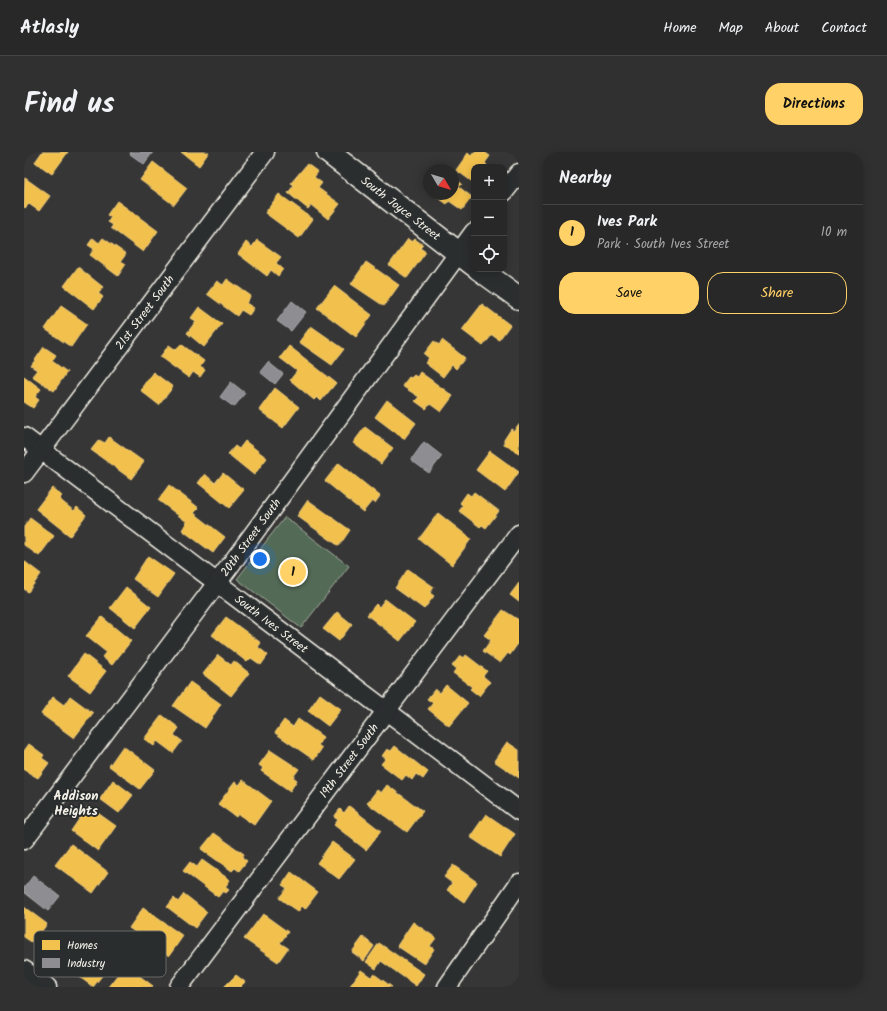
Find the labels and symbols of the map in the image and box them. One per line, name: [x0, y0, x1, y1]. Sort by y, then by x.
north arrow: [423, 164, 459, 200]
street label: South Joyce Street: [357, 172, 445, 246]
street label: 21st Street South: [111, 271, 179, 354]
street label: 20th Street South: [216, 495, 286, 581]
your location: [250, 549, 270, 569]
pin: 1: [280, 557, 306, 587]
street label: South Ives Street: [230, 590, 312, 659]
street label: 19th Street South: [315, 719, 384, 802]
district label: Addison Heights: [54, 786, 98, 822]
legend: [34, 931, 166, 977]
text: Homes: [67, 937, 98, 955]
text: Industry: [67, 955, 106, 973]

